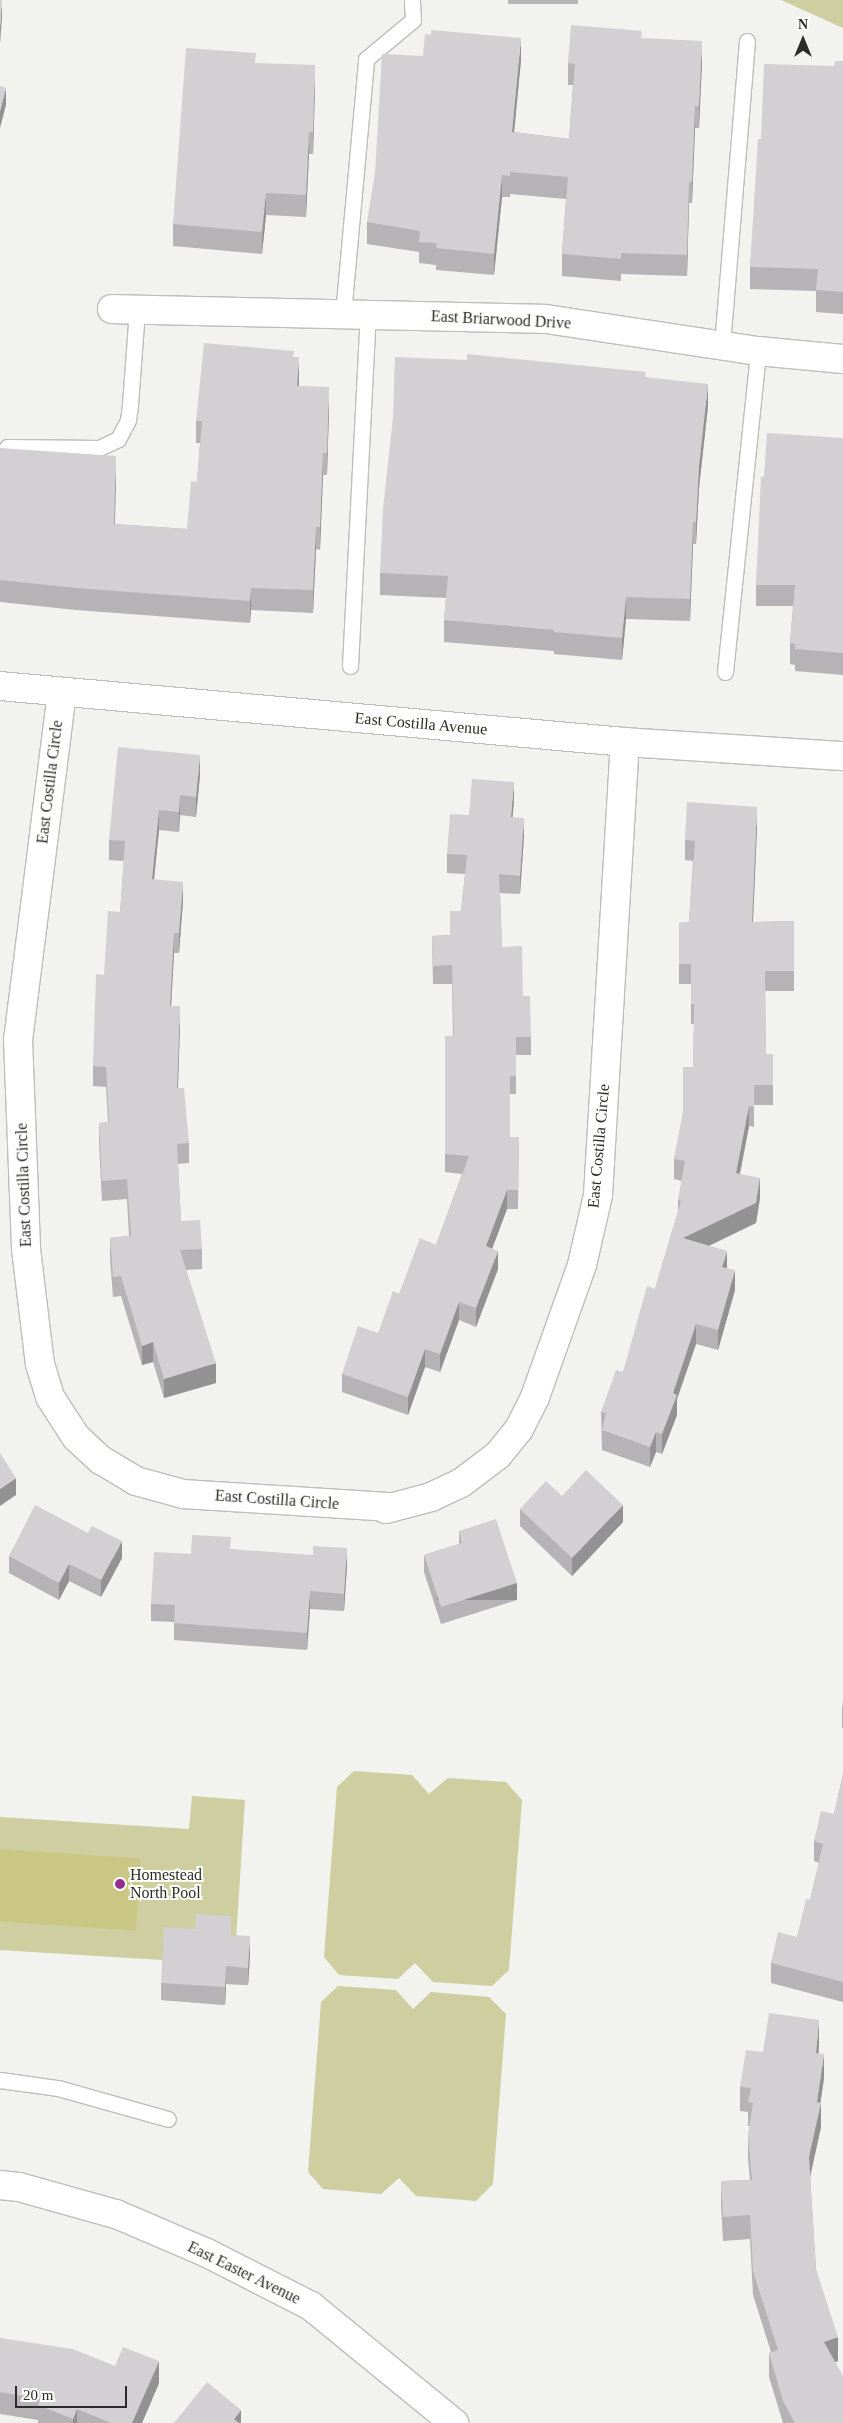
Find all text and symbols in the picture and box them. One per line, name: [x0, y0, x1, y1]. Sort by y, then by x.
north arrow: [778, 15, 828, 65]
text: N: [798, 17, 808, 32]
street label: East Briarwood Drive: [430, 307, 572, 333]
street label: East Costilla Avenue: [353, 709, 489, 739]
street label: East Costilla Circle: [33, 719, 67, 845]
street label: East Costilla Circle: [584, 1083, 614, 1209]
street label: East Costilla Circle: [12, 1122, 36, 1248]
street label: East Costilla Circle: [214, 1486, 340, 1514]
place label: Homestead North Pool: [130, 1865, 202, 1903]
marker: Homestead North Pool: [114, 1878, 126, 1890]
street label: East Easter Avenue: [184, 2237, 304, 2309]
scale bar: [18, 2376, 130, 2408]
text: 20 m: [23, 2387, 53, 2403]

